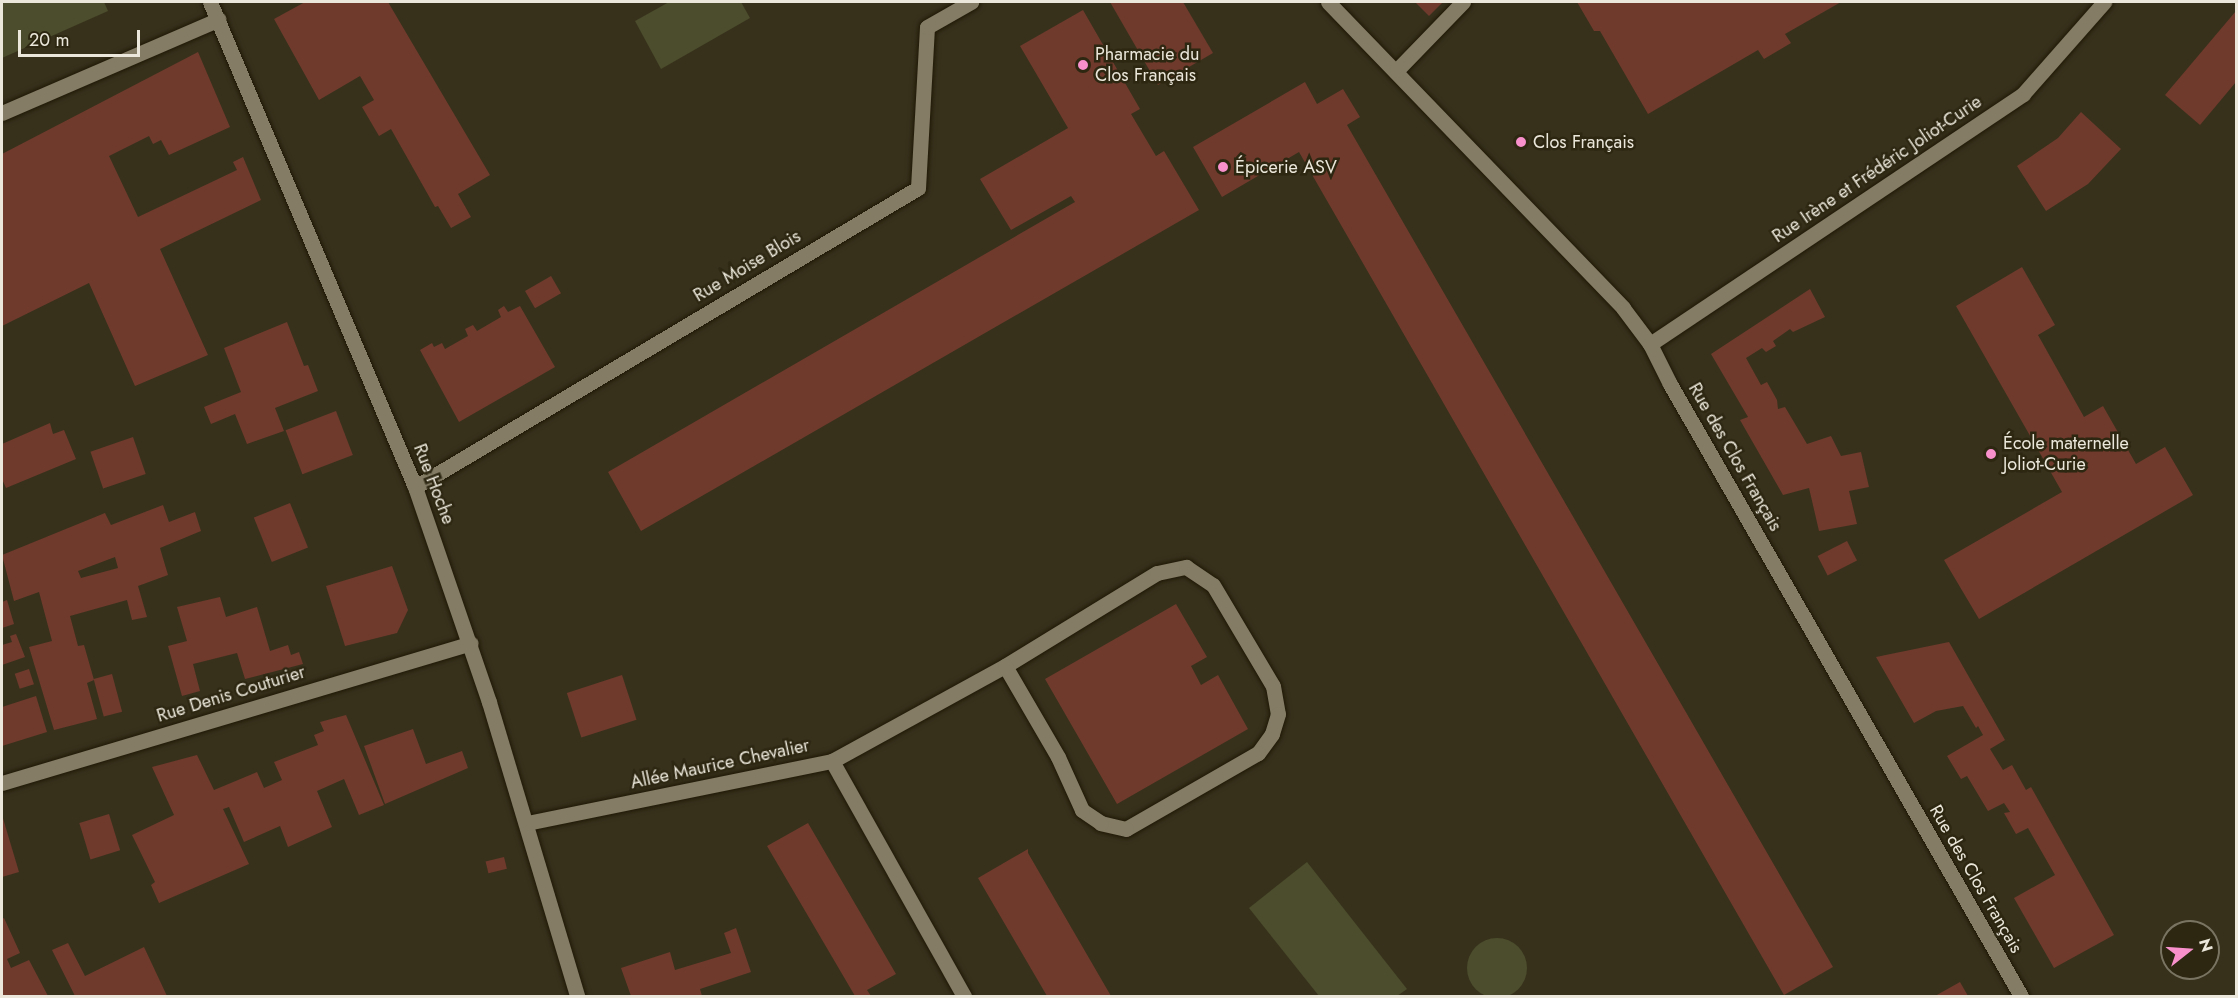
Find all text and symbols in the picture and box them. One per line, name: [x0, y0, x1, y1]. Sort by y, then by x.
scale bar: [21, 18, 142, 56]
text: 20 m: [29, 27, 69, 53]
place label: Pharmacie du Clos Français: [1095, 44, 1200, 86]
marker: Pharmacie du Clos Français: [1076, 58, 1090, 72]
street label: Rue Irène et Frédéric Joliot-Curie: [1768, 91, 1986, 247]
place label: Clos Français: [1533, 131, 1634, 153]
marker: Clos Français: [1514, 135, 1528, 149]
place label: Épicerie ASV: [1235, 156, 1337, 178]
marker: Épicerie ASV: [1216, 160, 1230, 174]
street label: Rue Moise Blois: [690, 226, 804, 306]
street label: Rue des Clos Français: [1684, 379, 1786, 535]
place label: École maternelle Joliot-Curie: [2003, 433, 2129, 476]
street label: Rue Hoche: [409, 441, 459, 527]
marker: École maternelle Joliot-Curie: [1984, 447, 1998, 461]
street label: Rue Denis Couturier: [154, 661, 308, 727]
street label: Allée Maurice Chevalier: [628, 734, 812, 794]
street label: Rue des Clos Français: [1925, 801, 2027, 957]
north arrow: [2160, 920, 2220, 980]
text: N: [2193, 936, 2219, 955]

